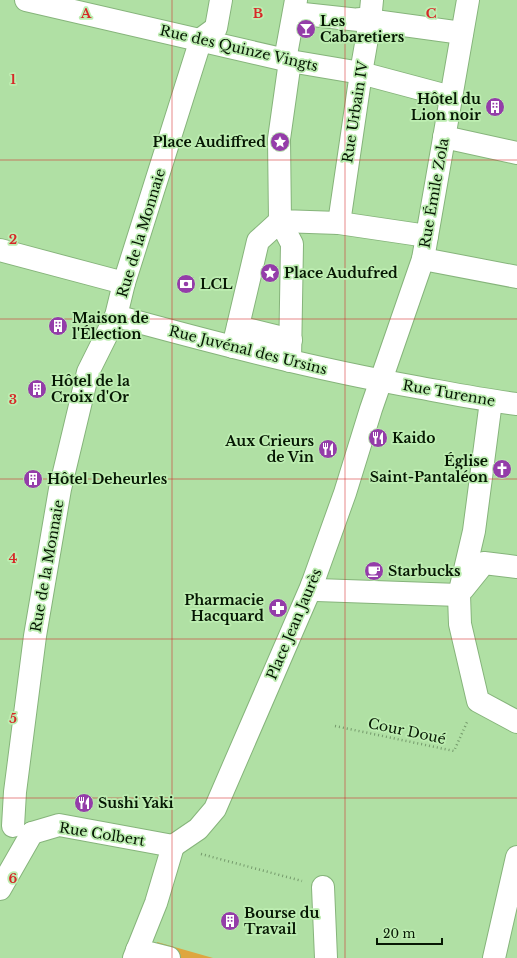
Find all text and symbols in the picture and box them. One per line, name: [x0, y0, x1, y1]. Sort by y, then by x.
text: A: [80, 5, 92, 22]
text: B: [253, 5, 263, 22]
text: C: [426, 5, 437, 22]
place label: Les Cabaretiers: [320, 12, 405, 46]
bar icon: Les Cabaretiers: [295, 18, 317, 40]
street label: Rue des Quinze Vingts: [158, 21, 320, 75]
street label: Rue Urbain IV: [338, 59, 372, 164]
text: 1: [10, 71, 16, 88]
place label: Hôtel du Lion noir: [411, 90, 481, 124]
building icon: Hôtel du Lion noir: [484, 96, 506, 118]
place icon: Place Audiffred: [269, 131, 291, 153]
place label: Place Audiffred: [152, 133, 266, 151]
street label: Rue Émile Zola: [415, 136, 453, 249]
street label: Rue de la Monnaie: [113, 166, 169, 300]
text: 2: [9, 231, 17, 248]
place icon: Place Audufred: [259, 262, 281, 284]
place label: Place Audufred: [284, 264, 398, 282]
bank icon: LCL: [175, 273, 197, 295]
place label: LCL: [200, 275, 233, 293]
place label: Maison de l'Élection: [72, 309, 149, 343]
building icon: Maison de l'Élection: [47, 315, 69, 337]
street label: Rue Juvénal des Ursins: [167, 322, 329, 378]
place label: Hôtel de la Croix d'Or: [51, 372, 130, 406]
street label: Rue Turenne: [401, 376, 497, 410]
building icon: Hôtel de la Croix d'Or: [26, 378, 48, 400]
text: 3: [9, 391, 17, 408]
restaurant icon: Kaido: [367, 427, 389, 449]
place label: Kaido: [392, 429, 436, 447]
place label: Aux Crieurs de Vin: [224, 432, 314, 466]
restaurant icon: Aux Crieurs de Vin: [317, 438, 339, 460]
place label: Église Saint-Pantaléon: [370, 452, 488, 486]
church icon: Église Saint-Pantaléon: [491, 458, 513, 480]
building icon: Hôtel Deheurles: [22, 468, 44, 490]
place label: Hôtel Deheurles: [47, 470, 168, 488]
street label: Rue de la Monnaie: [27, 498, 67, 634]
text: 4: [9, 550, 18, 567]
cafe icon: Starbucks: [363, 560, 385, 582]
place label: Starbucks: [388, 562, 461, 580]
street label: Place Jean Jaurès: [262, 566, 326, 682]
place label: Pharmacie Hacquard: [184, 591, 264, 625]
pharmacy icon: Pharmacie Hacquard: [267, 597, 289, 619]
text: 5: [9, 710, 17, 727]
street label: Cour Doué: [366, 714, 448, 748]
restaurant icon: Sushi Yaki: [73, 792, 95, 814]
place label: Sushi Yaki: [98, 794, 174, 812]
street label: Rue Colbert: [58, 818, 147, 850]
text: 6: [9, 870, 18, 887]
place label: Bourse du Travail: [244, 904, 319, 938]
building icon: Bourse du Travail: [219, 910, 241, 932]
scale bar: [377, 920, 442, 946]
text: 20 m: [383, 926, 415, 941]

